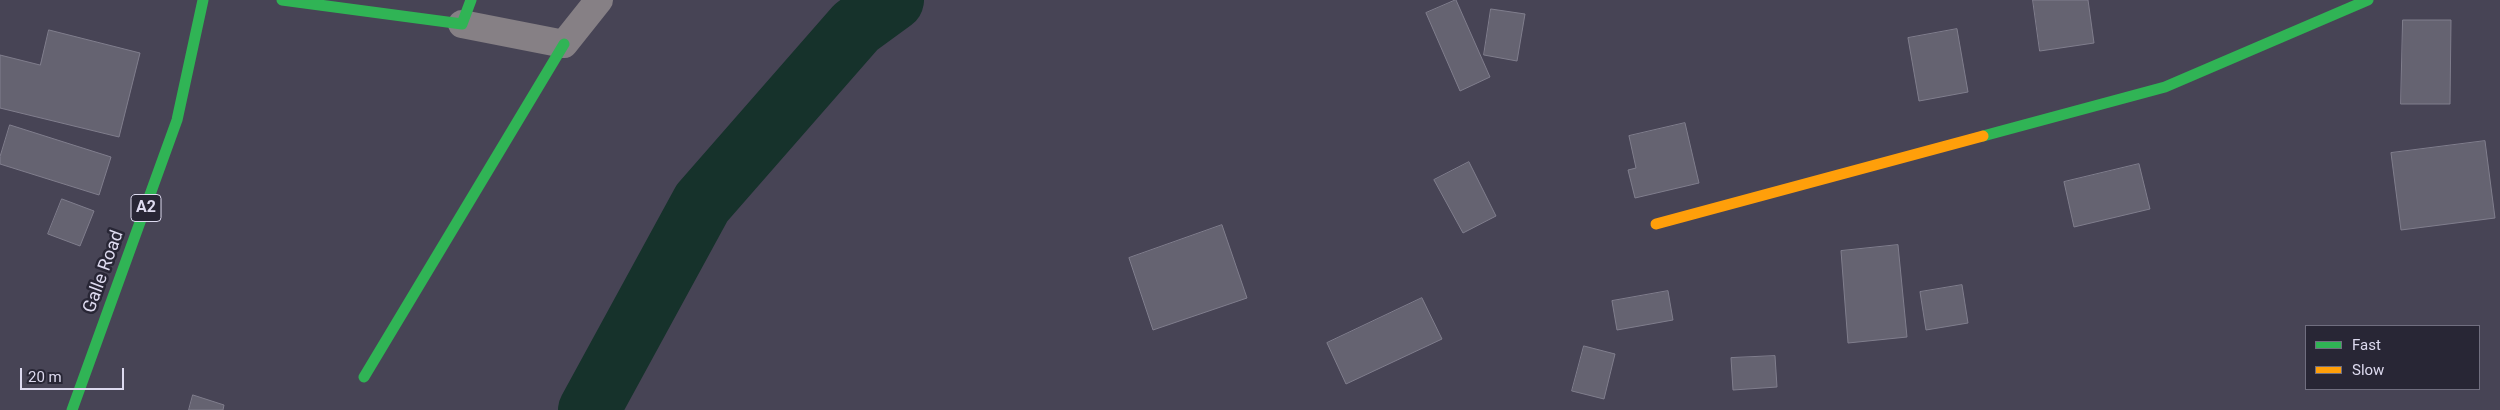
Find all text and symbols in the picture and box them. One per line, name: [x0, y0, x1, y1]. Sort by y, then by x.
road number: A2: [131, 194, 161, 222]
street label: Galle Road: [79, 228, 129, 316]
legend: [2305, 325, 2480, 390]
text: Fast: [2352, 336, 2381, 354]
scale bar: [22, 358, 126, 390]
text: Slow: [2352, 361, 2384, 379]
text: 20 m: [28, 368, 62, 386]

